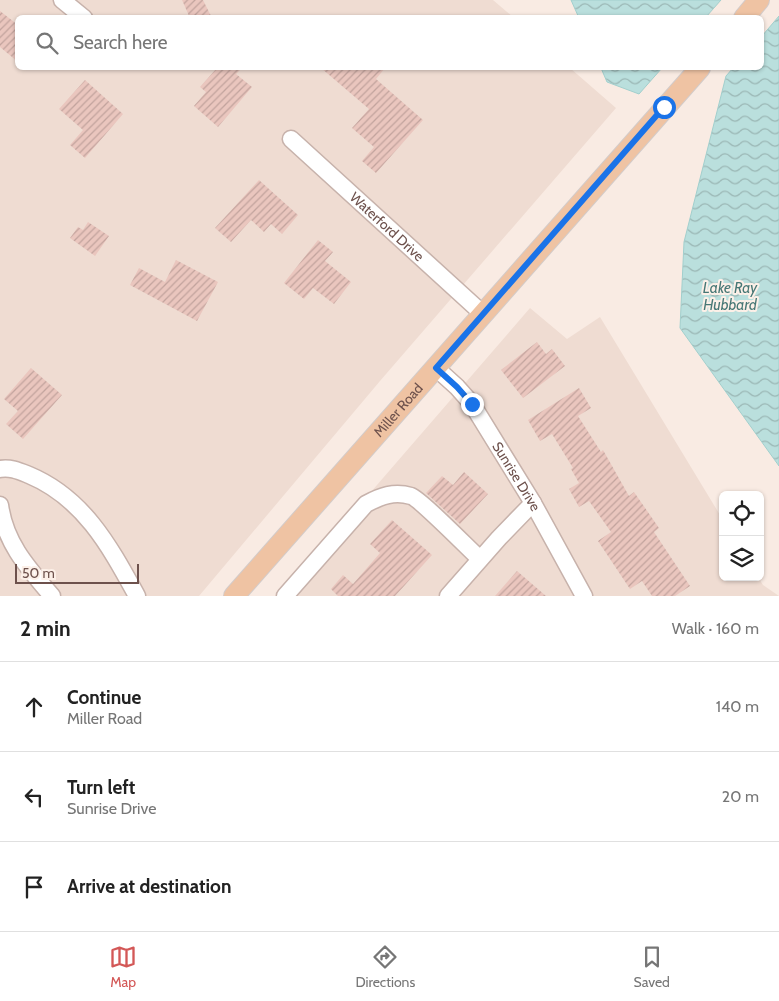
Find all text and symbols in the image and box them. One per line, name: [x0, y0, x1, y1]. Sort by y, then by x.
search box: [15, 15, 764, 70]
icon: search: [33, 29, 61, 57]
text: Search here: [73, 31, 167, 54]
route start: [653, 96, 676, 119]
street label: Waterford Drive: [346, 188, 428, 265]
water label: Lake Ray Hubbard: [703, 279, 758, 314]
street label: Miller Road: [370, 379, 427, 441]
route end: [461, 393, 484, 416]
street label: Sunrise Drive: [488, 438, 545, 514]
map controls: [719, 491, 764, 581]
button: locate: [719, 491, 764, 536]
button: layers: [719, 536, 764, 581]
scale bar: [15, 561, 139, 584]
text: 50 m: [22, 564, 55, 582]
text: 2 min: [20, 616, 71, 641]
text: Walk · 160 m: [672, 619, 759, 638]
text: Continue: [67, 686, 141, 709]
icon: ahead: [20, 693, 48, 721]
text: 140 m: [716, 697, 759, 716]
text: Miller Road: [67, 709, 142, 728]
text: Turn left: [67, 776, 135, 799]
icon: left: [20, 783, 48, 811]
text: 20 m: [722, 787, 759, 806]
text: Sunrise Drive: [67, 799, 156, 818]
icon: arrive: [20, 873, 48, 901]
text: Arrive at destination: [67, 875, 231, 898]
tab: Map: [109, 943, 137, 991]
tab: Directions: [355, 943, 415, 991]
tab: Saved: [633, 943, 670, 991]

